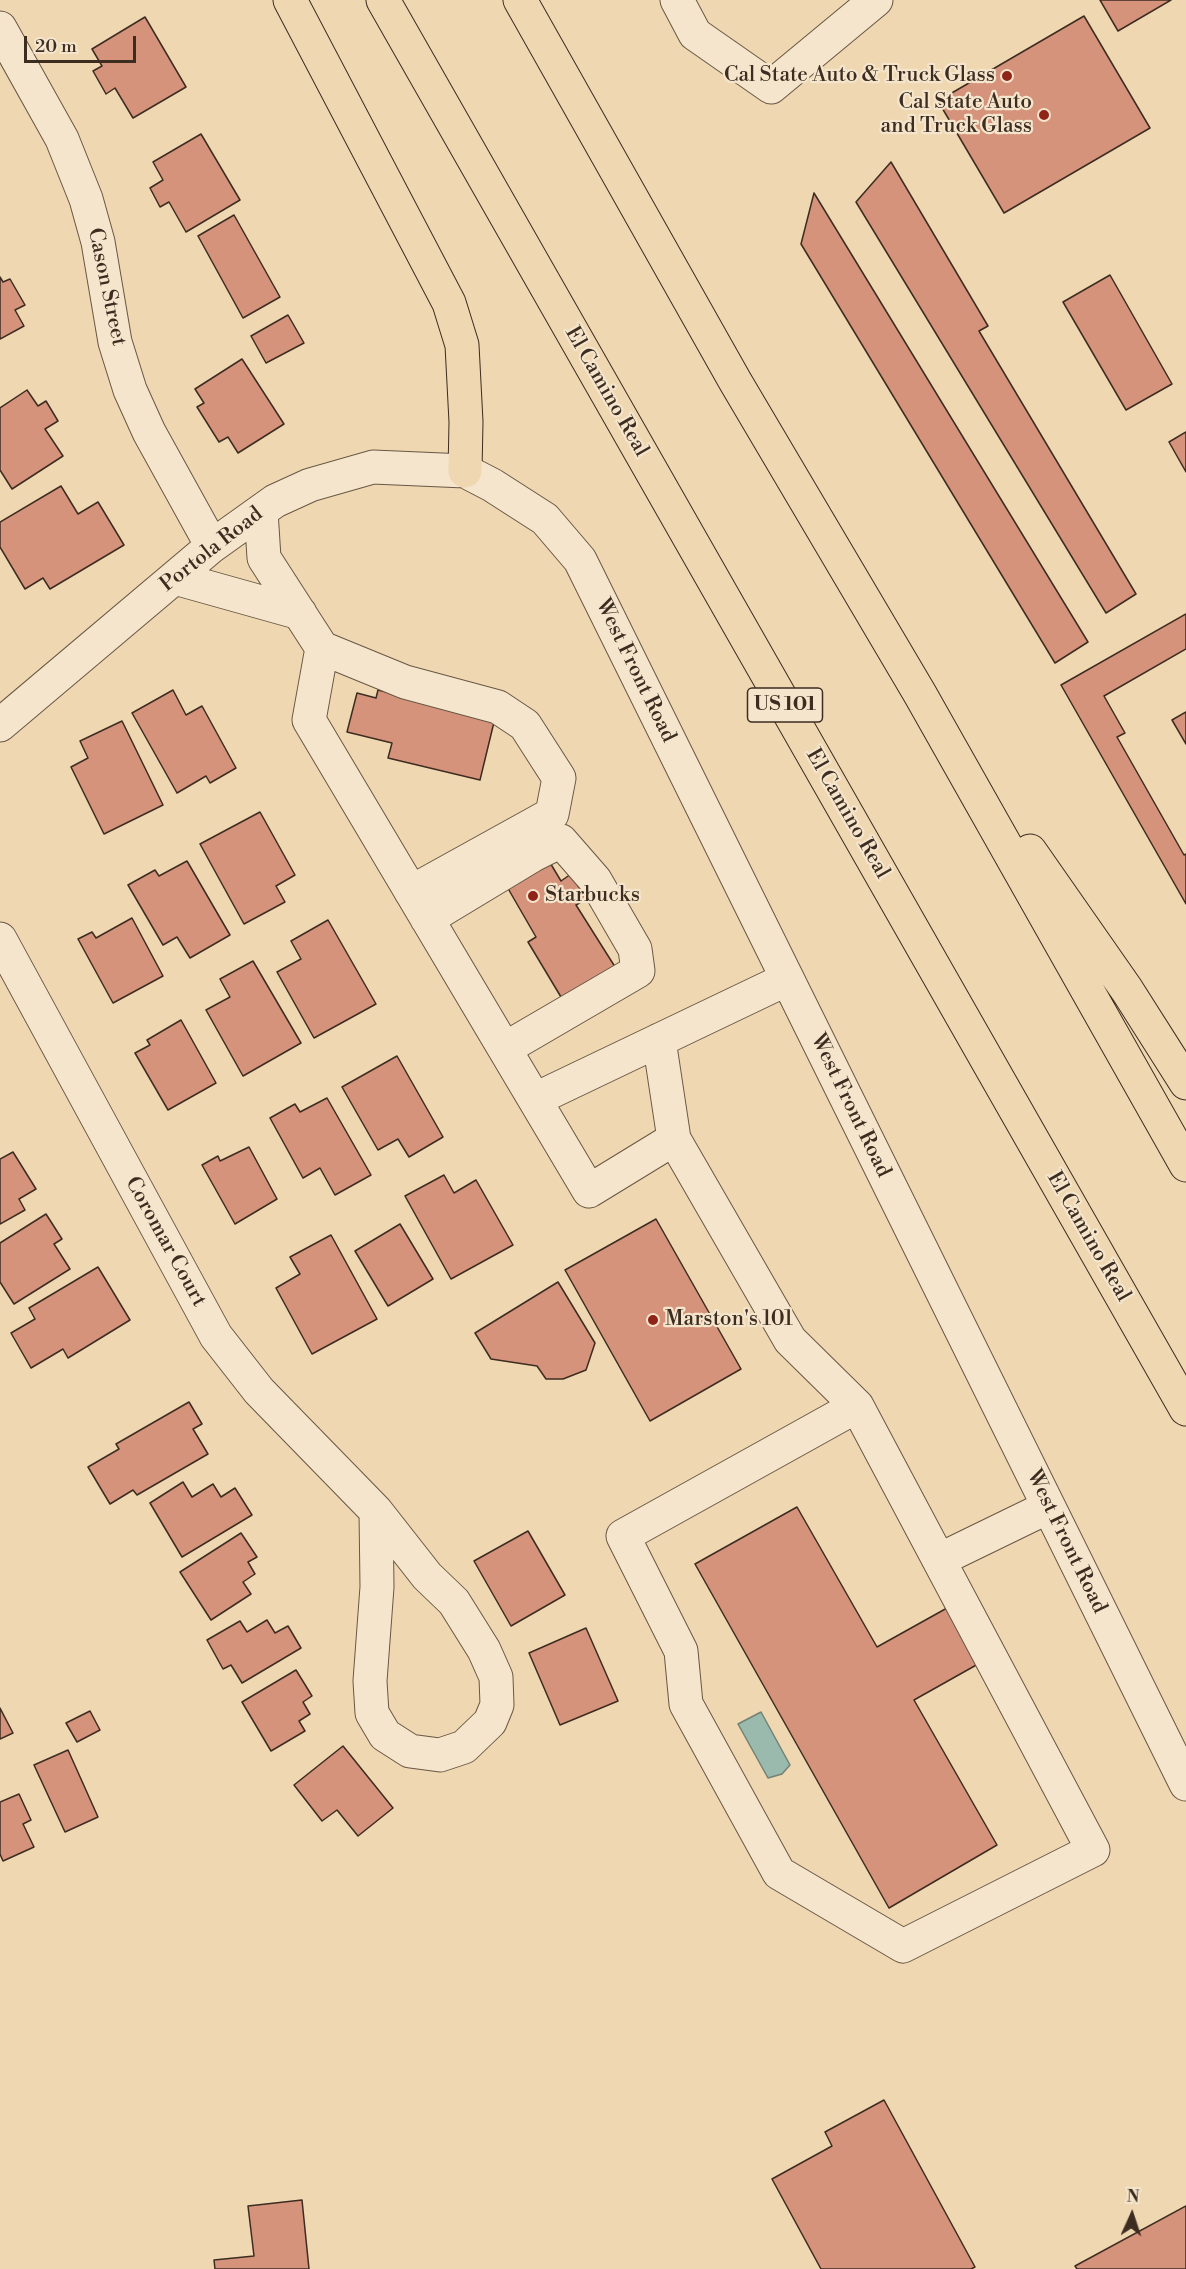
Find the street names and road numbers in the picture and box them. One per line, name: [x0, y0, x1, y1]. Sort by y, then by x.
street label: Cason Street: [81, 226, 131, 348]
street label: El Camino Real: [559, 323, 653, 461]
street label: Portola Road: [156, 502, 268, 598]
street label: West Front Road: [589, 595, 681, 747]
road number: US 101: [748, 688, 822, 722]
street label: El Camino Real: [800, 745, 894, 883]
street label: West Front Road: [804, 1030, 896, 1182]
street label: El Camino Real: [1041, 1168, 1135, 1306]
street label: Coromar Court: [119, 1173, 211, 1311]
street label: West Front Road: [1020, 1466, 1112, 1618]

